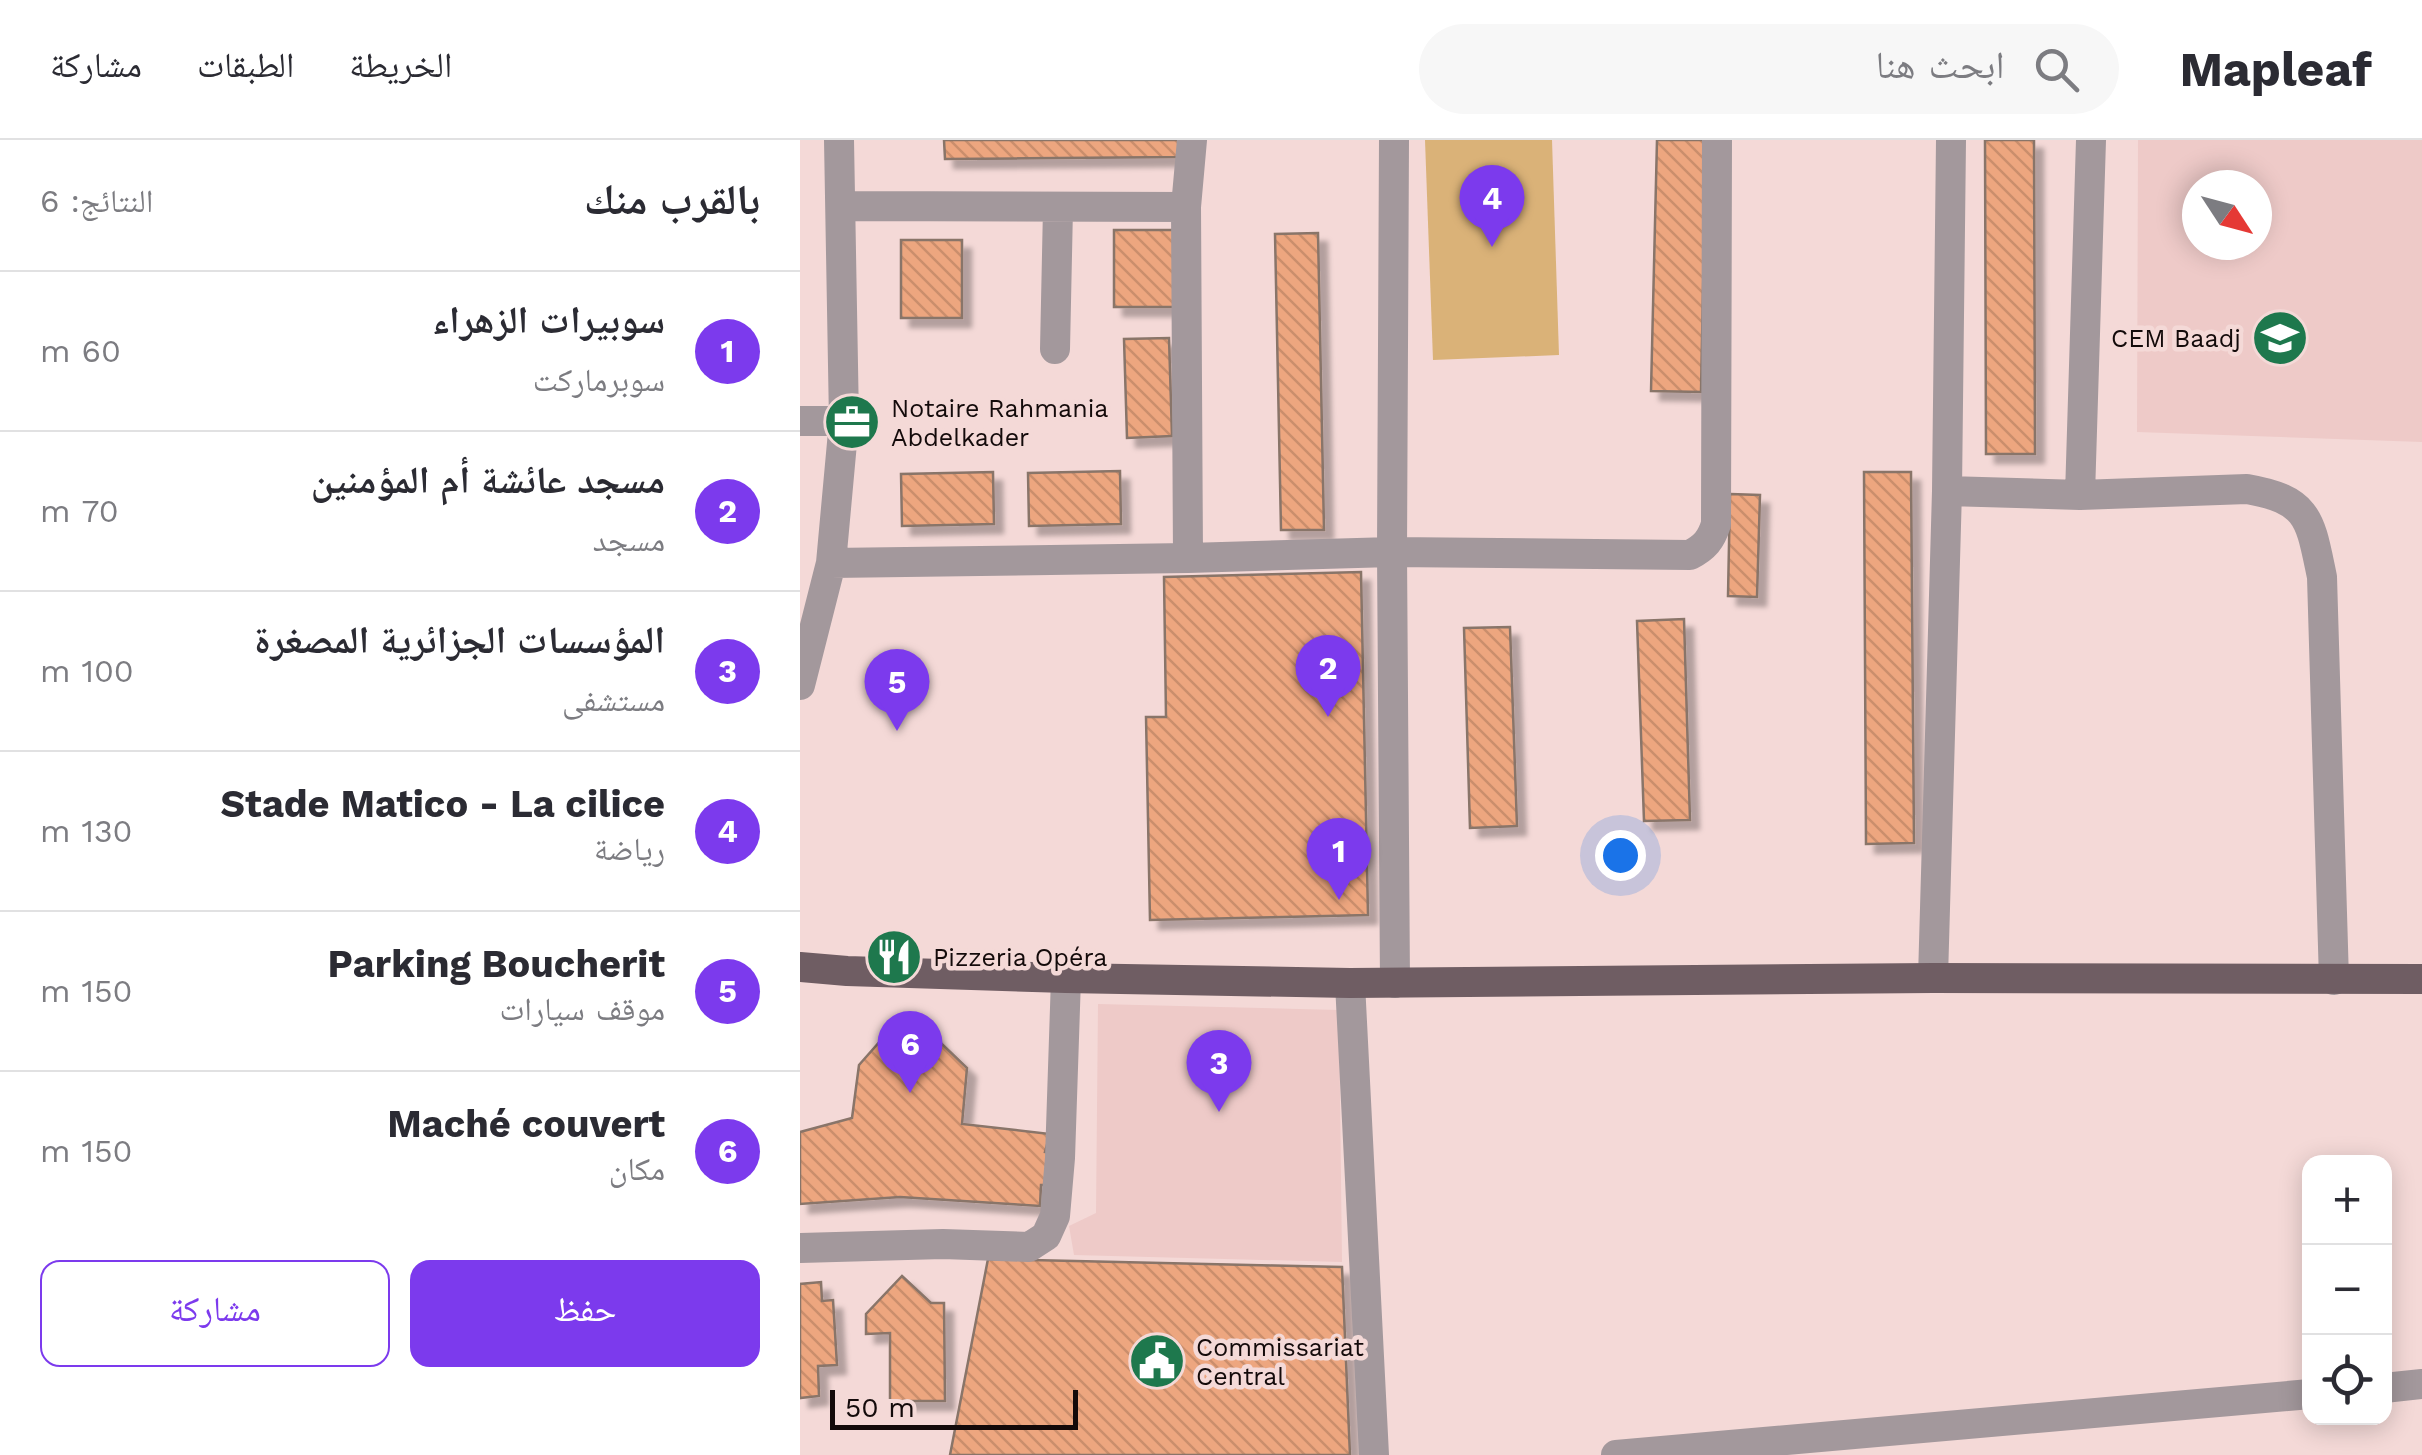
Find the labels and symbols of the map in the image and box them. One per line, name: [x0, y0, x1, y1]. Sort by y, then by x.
pin: 4: [1460, 164, 1524, 247]
north arrow: [2182, 170, 2272, 260]
school or university icon: CEM Baadj: [2250, 308, 2310, 368]
place label: CEM Baadj: [2111, 324, 2241, 353]
office icon: Notaire Rahmania Abdelkader: [822, 392, 882, 452]
place label: Notaire Rahmania Abdelkader: [891, 394, 1108, 452]
pin: 2: [1296, 634, 1360, 717]
pin: 5: [864, 648, 930, 731]
pin: 1: [1306, 818, 1372, 900]
your location: [1595, 830, 1646, 881]
restaurant icon: Pizzeria Opéra: [864, 927, 924, 987]
place label: Pizzeria Opéra: [933, 943, 1107, 972]
pin: 6: [878, 1010, 942, 1093]
pin: 3: [1186, 1030, 1252, 1112]
public building icon: Commissariat Central: [1127, 1331, 1187, 1391]
place label: Commissariat Central: [1196, 1333, 1364, 1391]
scale bar: [830, 1385, 1078, 1430]

